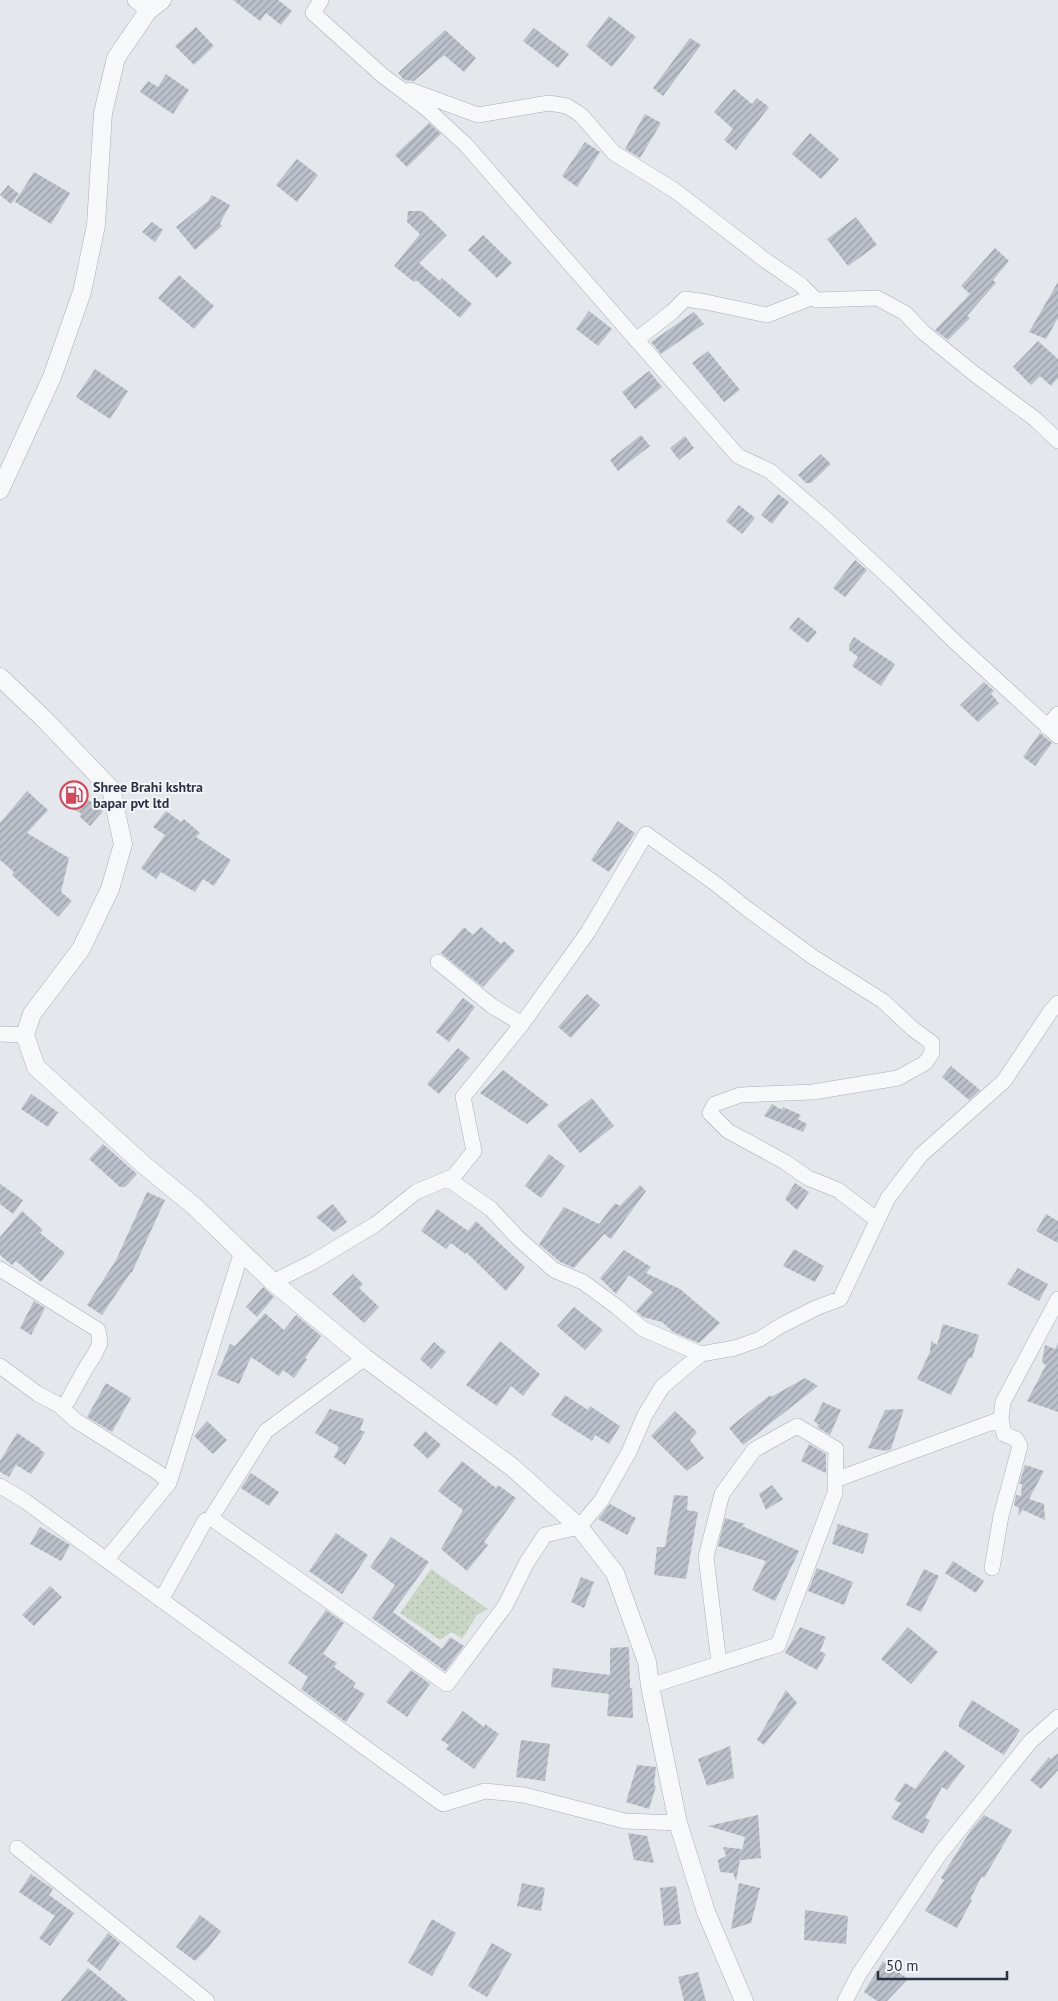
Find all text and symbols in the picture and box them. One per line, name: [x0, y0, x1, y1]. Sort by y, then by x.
place label: Shree Brahi kshtra bapar pvt ltd: [93, 778, 203, 812]
fuel station icon: Shree Brahi kshtra bapar pvt ltd: [59, 780, 89, 810]
scale bar: [878, 1948, 1007, 1980]
text: 50 m: [886, 1956, 919, 1975]

